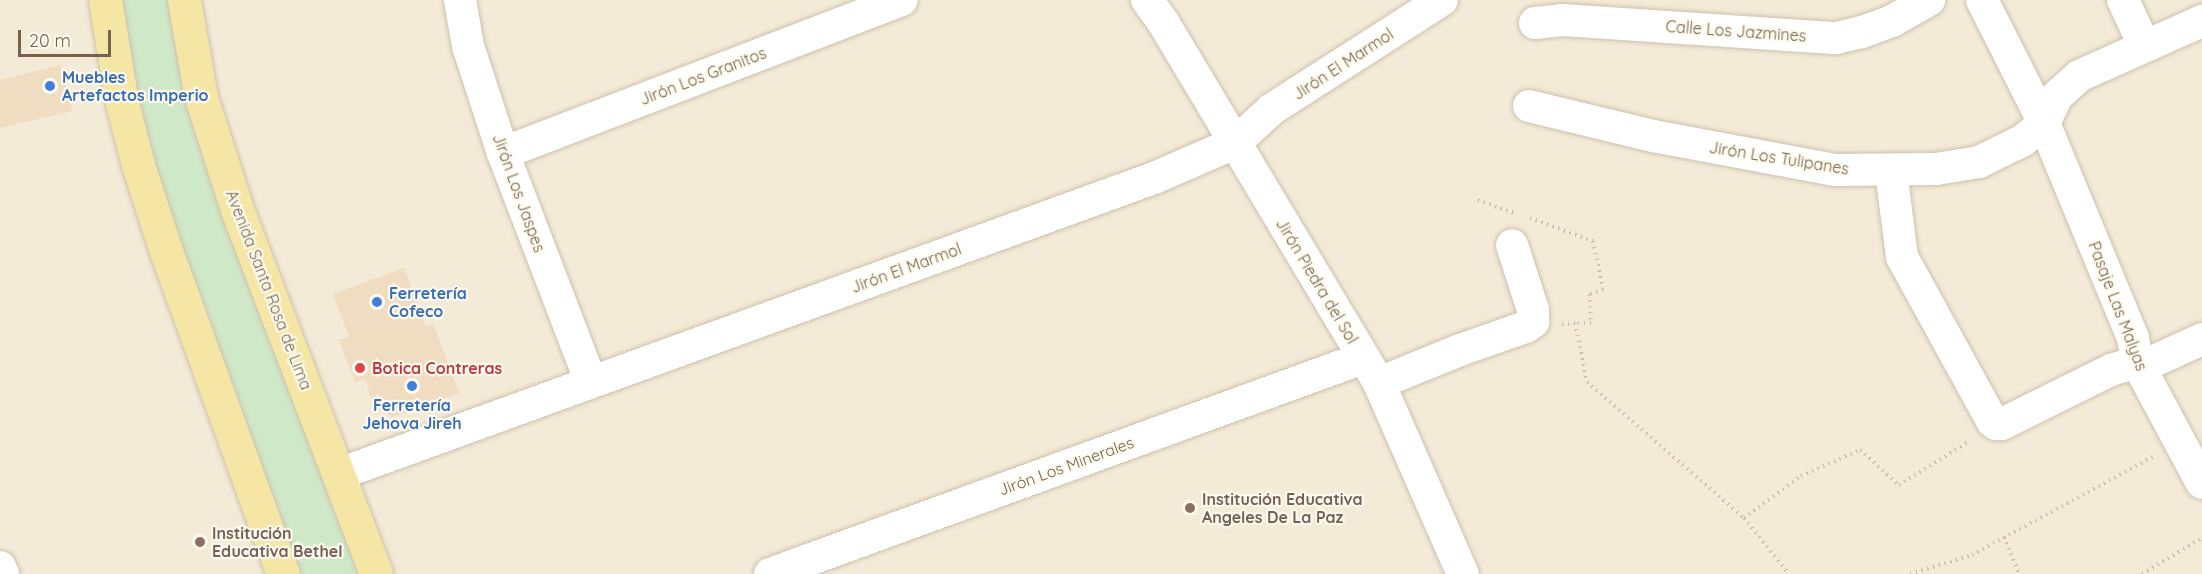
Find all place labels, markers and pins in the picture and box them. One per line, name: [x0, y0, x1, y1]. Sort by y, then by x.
place label: Muebles Artefactos Imperio: [62, 67, 208, 105]
marker: Muebles Artefactos Imperio: [43, 79, 57, 93]
place label: Ferretería Cofeco: [389, 283, 467, 321]
marker: Ferretería Cofeco: [370, 295, 384, 309]
place label: Botica Contreras: [372, 358, 502, 378]
marker: Botica Contreras: [353, 361, 367, 375]
marker: Ferretería Jehova Jireh: [405, 379, 419, 393]
place label: Ferretería Jehova Jireh: [362, 395, 462, 433]
place label: Institución Educativa Angeles De La Paz: [1202, 489, 1362, 527]
marker: Institución Educativa Angeles De La Paz: [1183, 501, 1197, 515]
place label: Institución Educativa Bethel: [212, 523, 343, 561]
marker: Institución Educativa Bethel: [193, 535, 207, 549]

